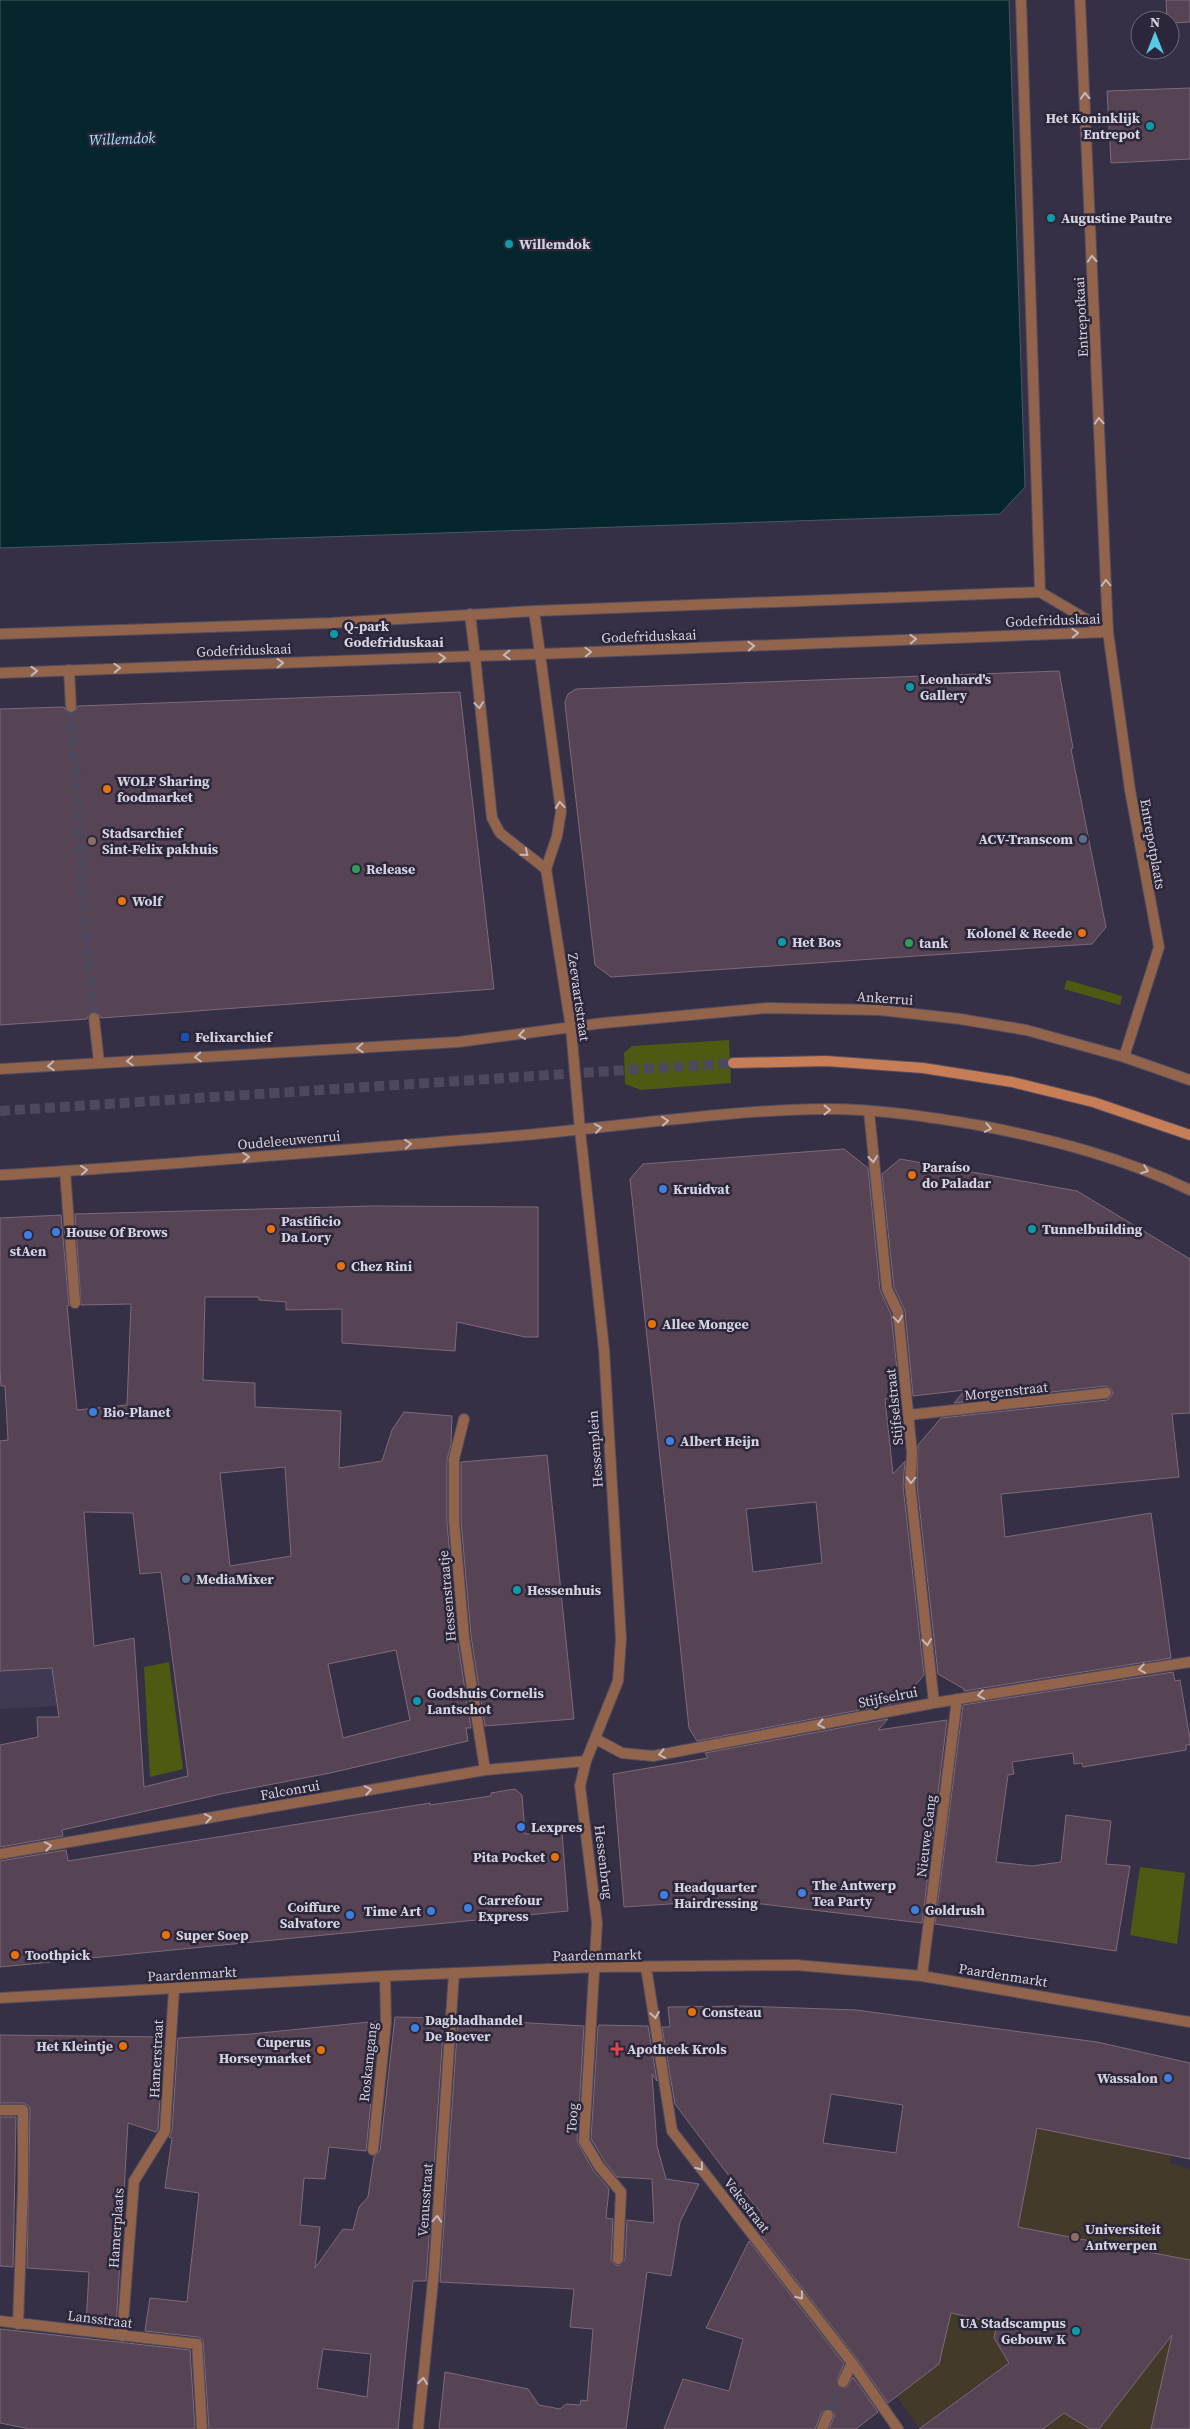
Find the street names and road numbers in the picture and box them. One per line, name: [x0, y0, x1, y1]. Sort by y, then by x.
street label: Entrepotkaai: [1069, 276, 1093, 358]
street label: Godefriduskaai: [1005, 608, 1101, 632]
street label: Godefriduskaai: [601, 624, 697, 648]
street label: Godefriduskaai: [196, 638, 292, 662]
street label: Entrepotplaats: [1135, 797, 1171, 891]
street label: Zeevaartstraat: [563, 952, 595, 1043]
street label: Ankerrui: [856, 986, 914, 1010]
street label: Oudeleeuwenrui: [237, 1126, 341, 1154]
street label: Stijfselstraat: [880, 1367, 908, 1446]
street label: Morgenstraat: [963, 1377, 1049, 1405]
street label: Hessenplein: [582, 1409, 608, 1488]
street label: Hessenstraatje: [433, 1549, 461, 1643]
street label: Stijfselrui: [857, 1681, 919, 1713]
street label: Falconrui: [259, 1775, 321, 1805]
street label: Nieuwe Gang: [911, 1794, 941, 1878]
street label: Hessenbrug: [590, 1824, 618, 1900]
street label: Paardenmarkt: [552, 1944, 642, 1966]
street label: Paardenmarkt: [957, 1958, 1049, 1992]
street label: Paardenmarkt: [147, 1962, 238, 1986]
street label: Hamerstraat: [144, 2019, 168, 2099]
street label: Roskamgang: [354, 2021, 382, 2103]
street label: Toog: [561, 2102, 583, 2134]
street label: Venusstraat: [412, 2162, 438, 2237]
street label: Vekestraat: [719, 2173, 775, 2237]
street label: Hamerplaats: [103, 2187, 129, 2269]
street label: Lansstraat: [66, 2305, 134, 2333]

